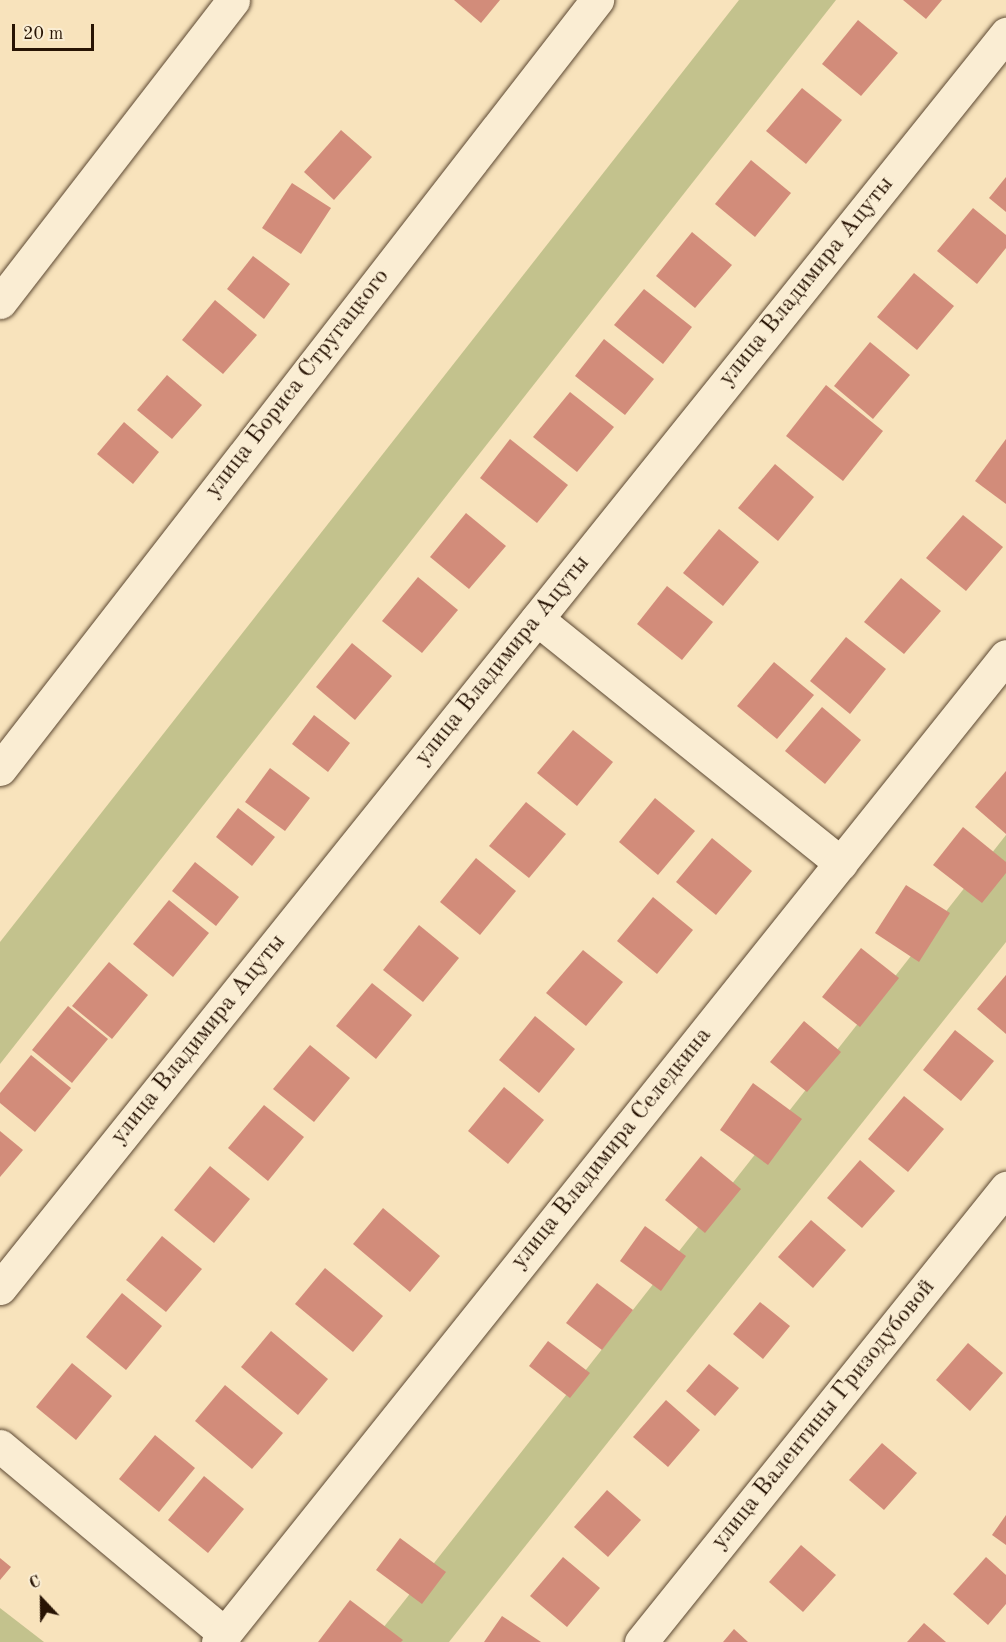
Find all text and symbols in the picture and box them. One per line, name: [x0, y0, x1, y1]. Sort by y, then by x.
scale bar: [15, 12, 98, 50]
text: 20 m: [23, 25, 63, 43]
street label: улица Владимира Ацуты: [713, 171, 901, 393]
street label: улица Бориса Стругацкого: [199, 264, 397, 504]
street label: улица Владимира Ацуты: [409, 550, 597, 772]
street label: улица Владимира Ацуты: [105, 929, 293, 1151]
street label: улица Владимира Селедкина: [505, 1022, 719, 1276]
street label: улица Валентины Гризодубовой: [706, 1274, 942, 1556]
north arrow: [12, 1570, 72, 1630]
text: С: [27, 1574, 43, 1593]

